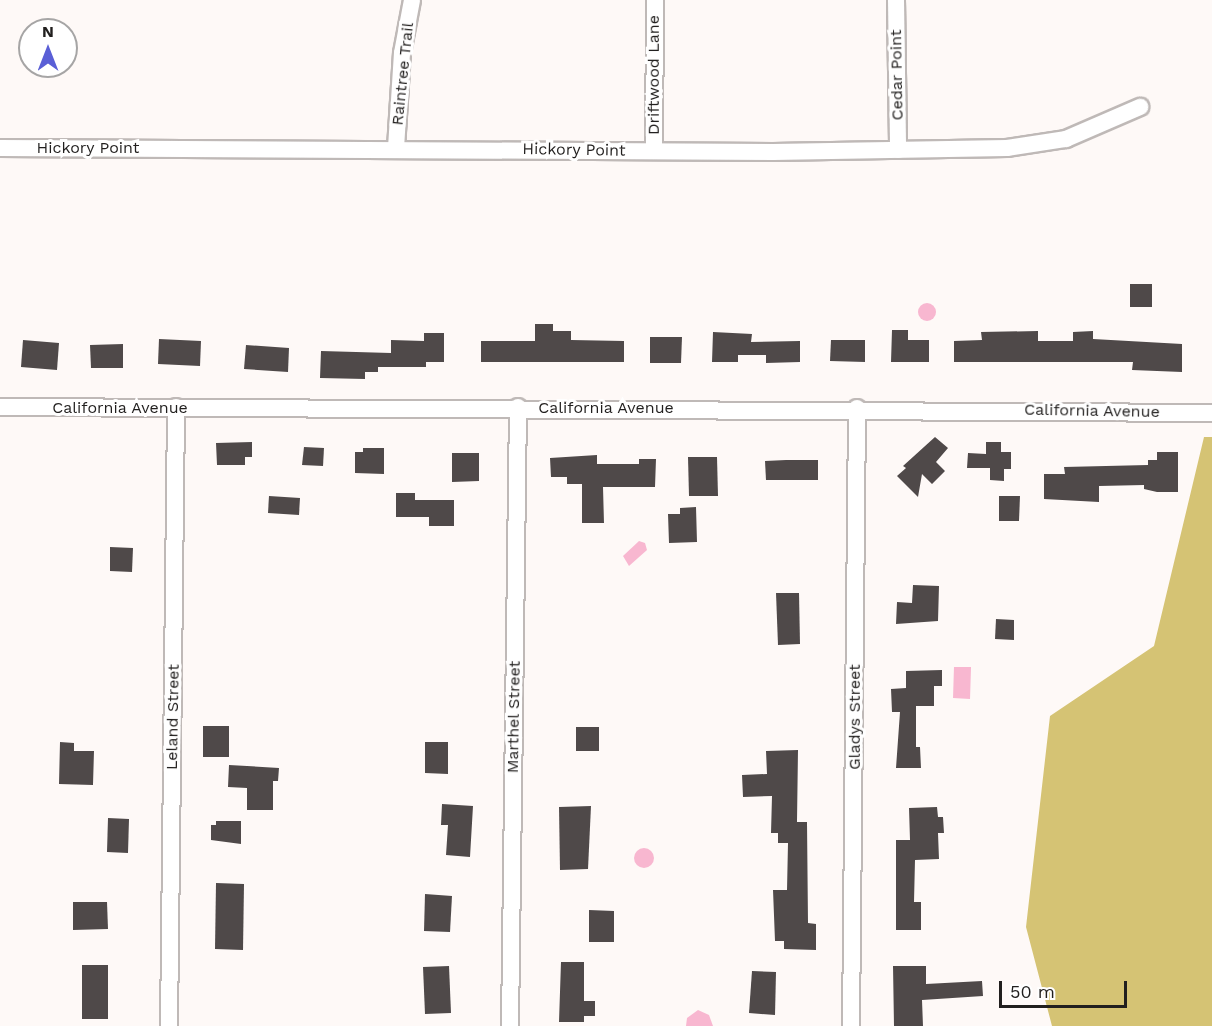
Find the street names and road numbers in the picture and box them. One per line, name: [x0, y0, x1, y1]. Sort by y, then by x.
street label: Driftwood Lane: [644, 15, 664, 135]
street label: Raintree Trail: [388, 21, 418, 127]
street label: Cedar Point: [887, 29, 907, 121]
street label: Hickory Point: [36, 138, 140, 158]
street label: Hickory Point: [522, 139, 626, 161]
street label: California Avenue: [52, 398, 188, 418]
street label: California Avenue: [538, 398, 674, 418]
street label: California Avenue: [1024, 400, 1160, 422]
street label: Marthel Street: [503, 660, 525, 774]
street label: Leland Street: [162, 664, 184, 770]
street label: Gladys Street: [845, 664, 865, 770]

